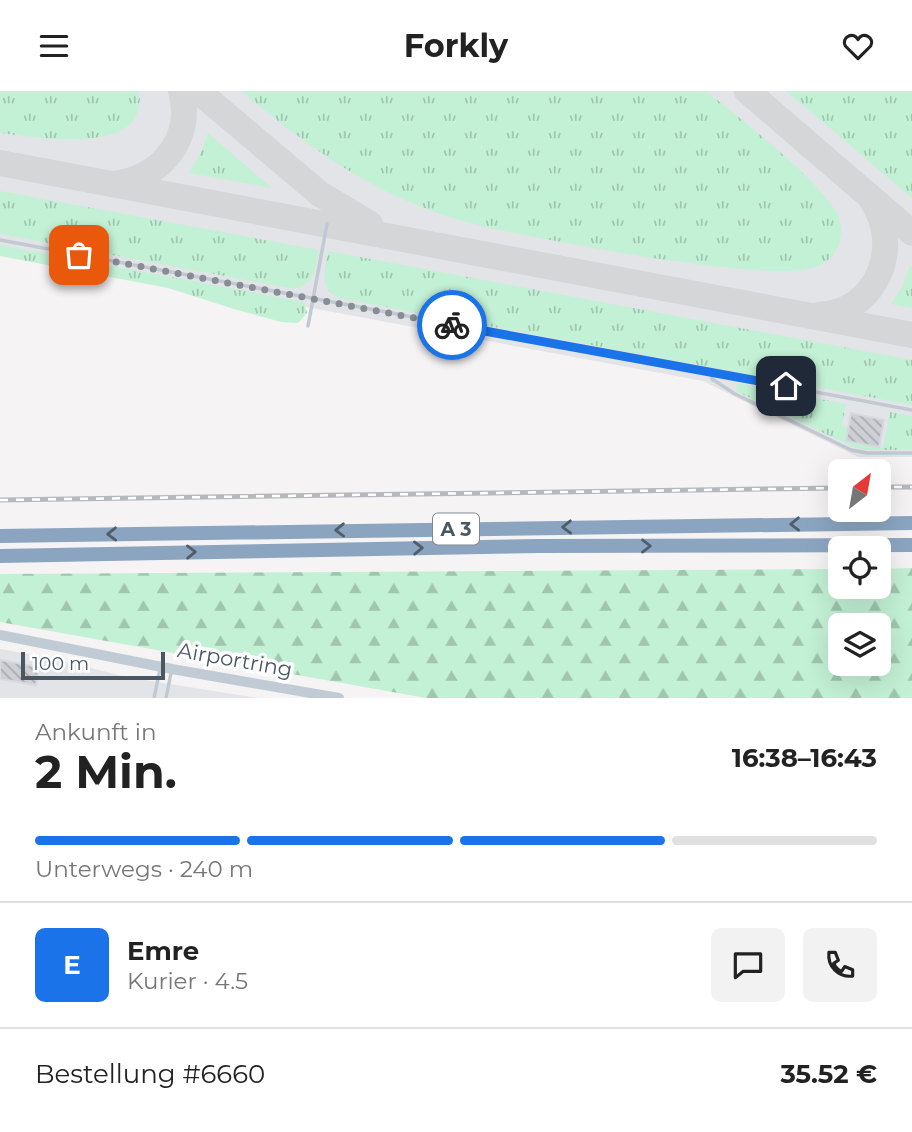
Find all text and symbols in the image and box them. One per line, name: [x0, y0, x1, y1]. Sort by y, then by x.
text: Forkly: [404, 26, 508, 65]
icon: menu: [35, 27, 73, 65]
icon: heart: [839, 27, 877, 65]
pin: [49, 225, 109, 285]
icon: bag: [60, 236, 98, 274]
courier: [417, 290, 487, 360]
icon: bike: [433, 306, 471, 344]
pin: [756, 356, 816, 416]
icon: home: [767, 367, 805, 405]
north arrow: [828, 459, 891, 521]
map controls: [828, 459, 891, 676]
road number: A 3: [433, 513, 479, 544]
one-way arrow: [789, 516, 800, 532]
one-way arrow: [562, 519, 572, 535]
one-way arrow: [334, 523, 345, 538]
one-way arrow: [107, 526, 117, 542]
button: locate: [828, 536, 891, 599]
one-way arrow: [641, 538, 651, 554]
one-way arrow: [413, 541, 424, 556]
one-way arrow: [186, 544, 196, 560]
button: layers: [828, 613, 891, 676]
street label: Airportring: [176, 637, 294, 682]
scale bar: [21, 649, 164, 681]
text: 100 m: [32, 652, 89, 675]
text: Ankunft in: [35, 718, 156, 746]
text: 16:38–16:43: [732, 742, 877, 774]
text: 2 Min.: [35, 743, 177, 800]
text: Unterwegs · 240 m: [35, 855, 253, 883]
button: chat: [711, 928, 785, 1002]
button: phone: [803, 928, 877, 1002]
text: Emre: [127, 935, 199, 967]
text: E: [63, 949, 81, 981]
text: Kurier · 4.5: [127, 967, 248, 995]
text: Bestellung #6660: [35, 1058, 265, 1090]
text: 35.52 €: [780, 1058, 877, 1090]

